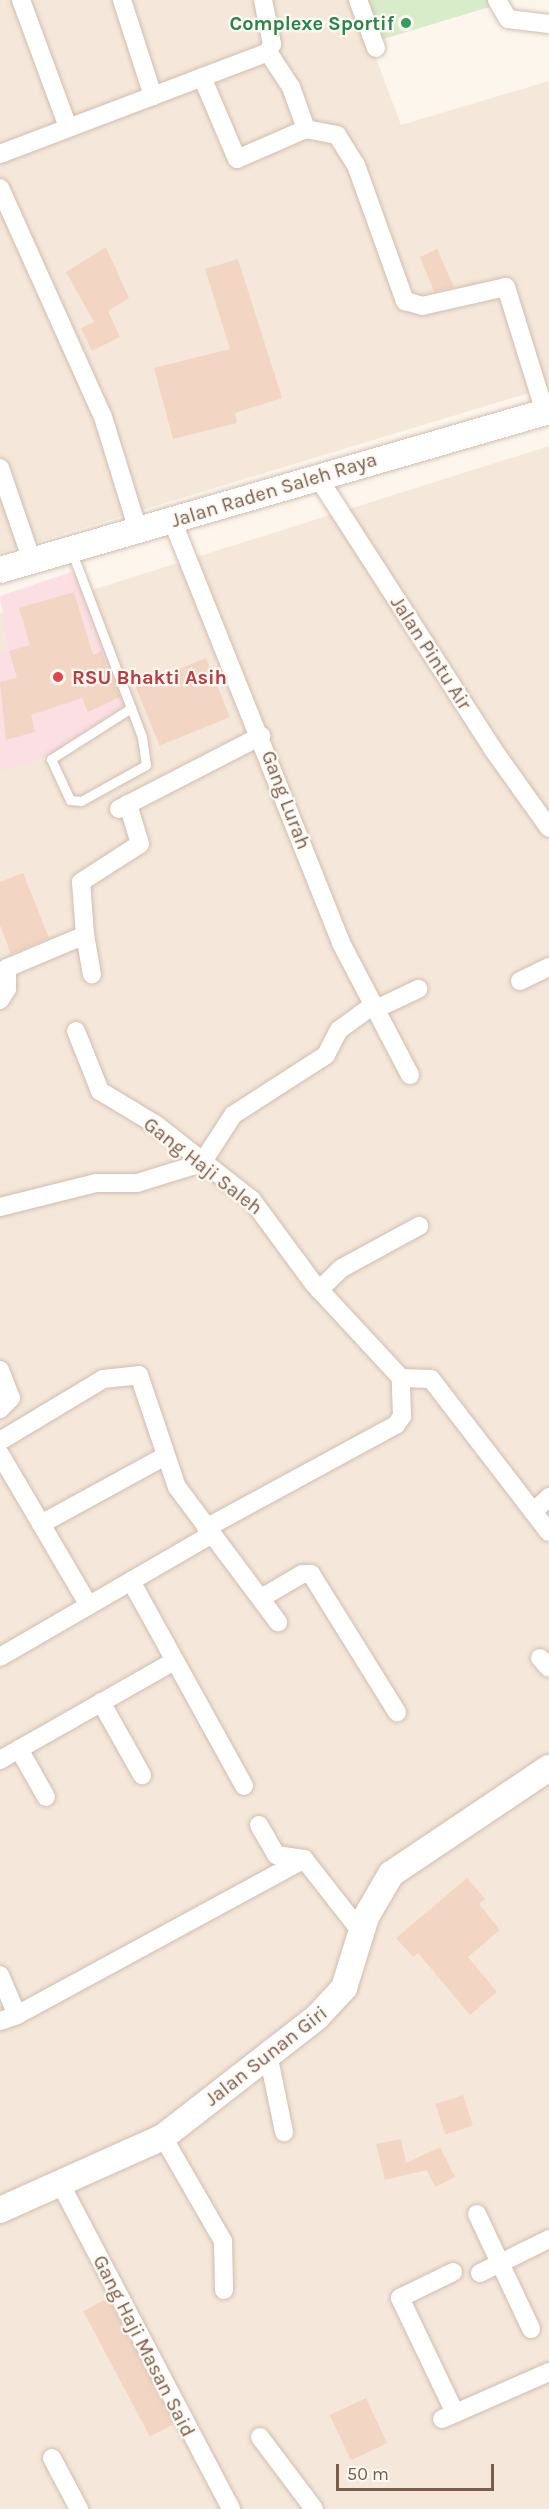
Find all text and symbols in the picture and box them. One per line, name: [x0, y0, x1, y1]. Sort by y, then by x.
place label: Complexe Sportif: [229, 11, 394, 35]
marker: Complexe Sportif: [399, 16, 413, 30]
street label: Jalan Raden Saleh Raya: [168, 447, 380, 533]
street label: Jalan Pintu Air: [385, 592, 477, 714]
place label: RSU Bhakti Asih: [72, 665, 227, 689]
marker: RSU Bhakti Asih: [49, 668, 67, 686]
street label: Gang Lurah: [256, 747, 316, 853]
street label: Gang Haji Saleh: [139, 1112, 267, 1220]
street label: Jalan Sunan Giri: [200, 2001, 332, 2111]
street label: Gang Haji Masan Said: [88, 2251, 200, 2441]
scale bar: [339, 2452, 496, 2490]
text: 50 m: [347, 2463, 389, 2485]

